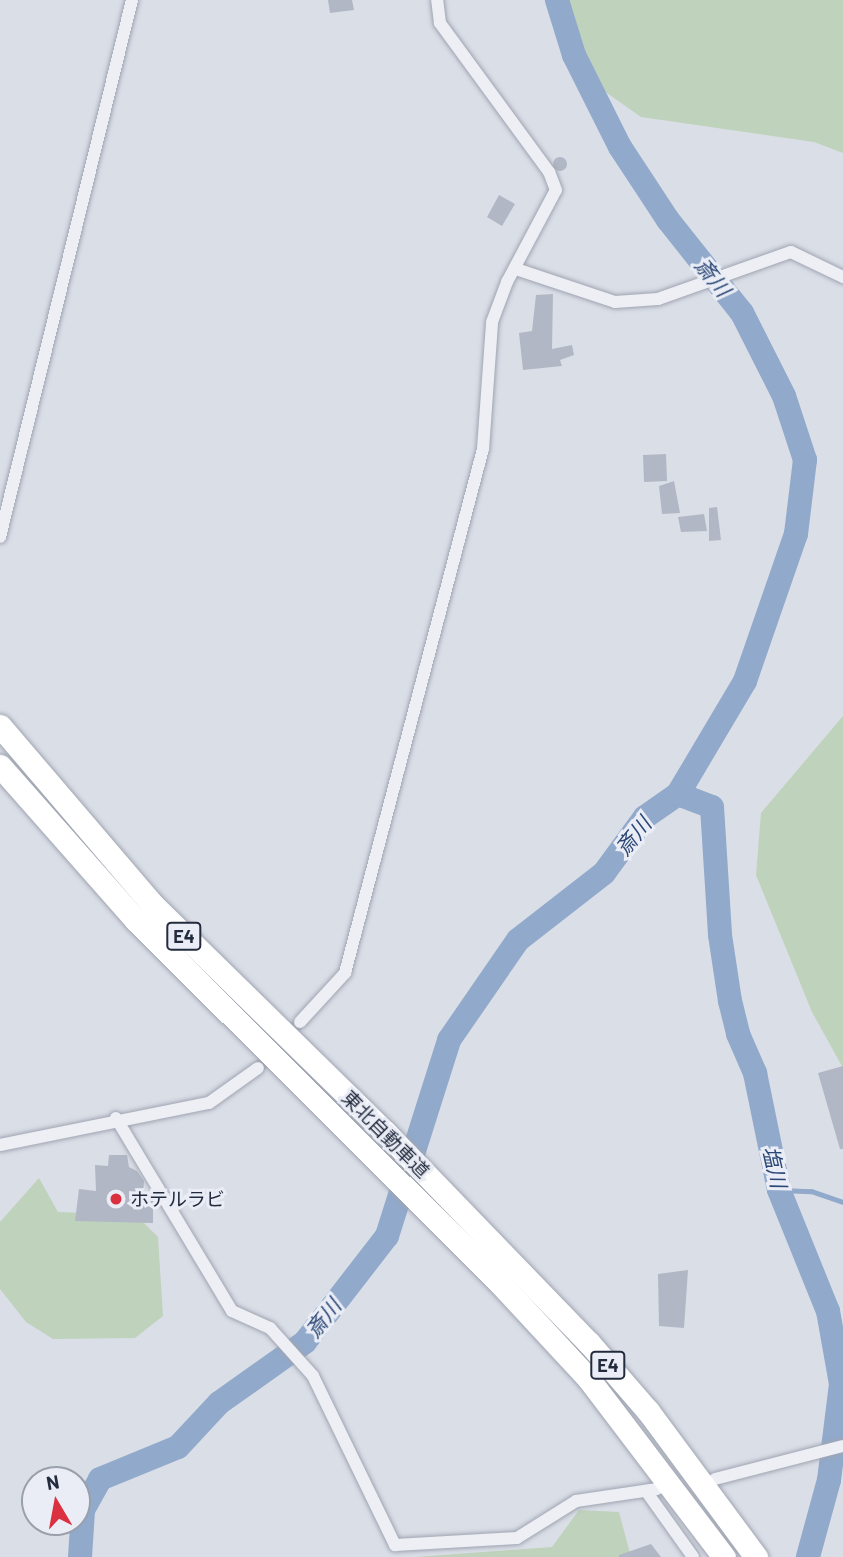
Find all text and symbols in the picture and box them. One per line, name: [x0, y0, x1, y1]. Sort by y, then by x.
water label: 斎川: [690, 253, 736, 301]
water label: 斎川: [610, 812, 656, 860]
road number: E4: [165, 922, 203, 951]
street label: 東北自動車道: [338, 1086, 434, 1182]
water label: 塩川: [758, 1144, 792, 1190]
place label: ホテルラビ: [130, 1188, 225, 1210]
marker: ホテルラビ: [108, 1191, 124, 1207]
water label: 斎川: [300, 1294, 346, 1342]
road number: E4: [589, 1350, 627, 1380]
north arrow: [21, 1466, 91, 1536]
text: N: [44, 1469, 61, 1494]

